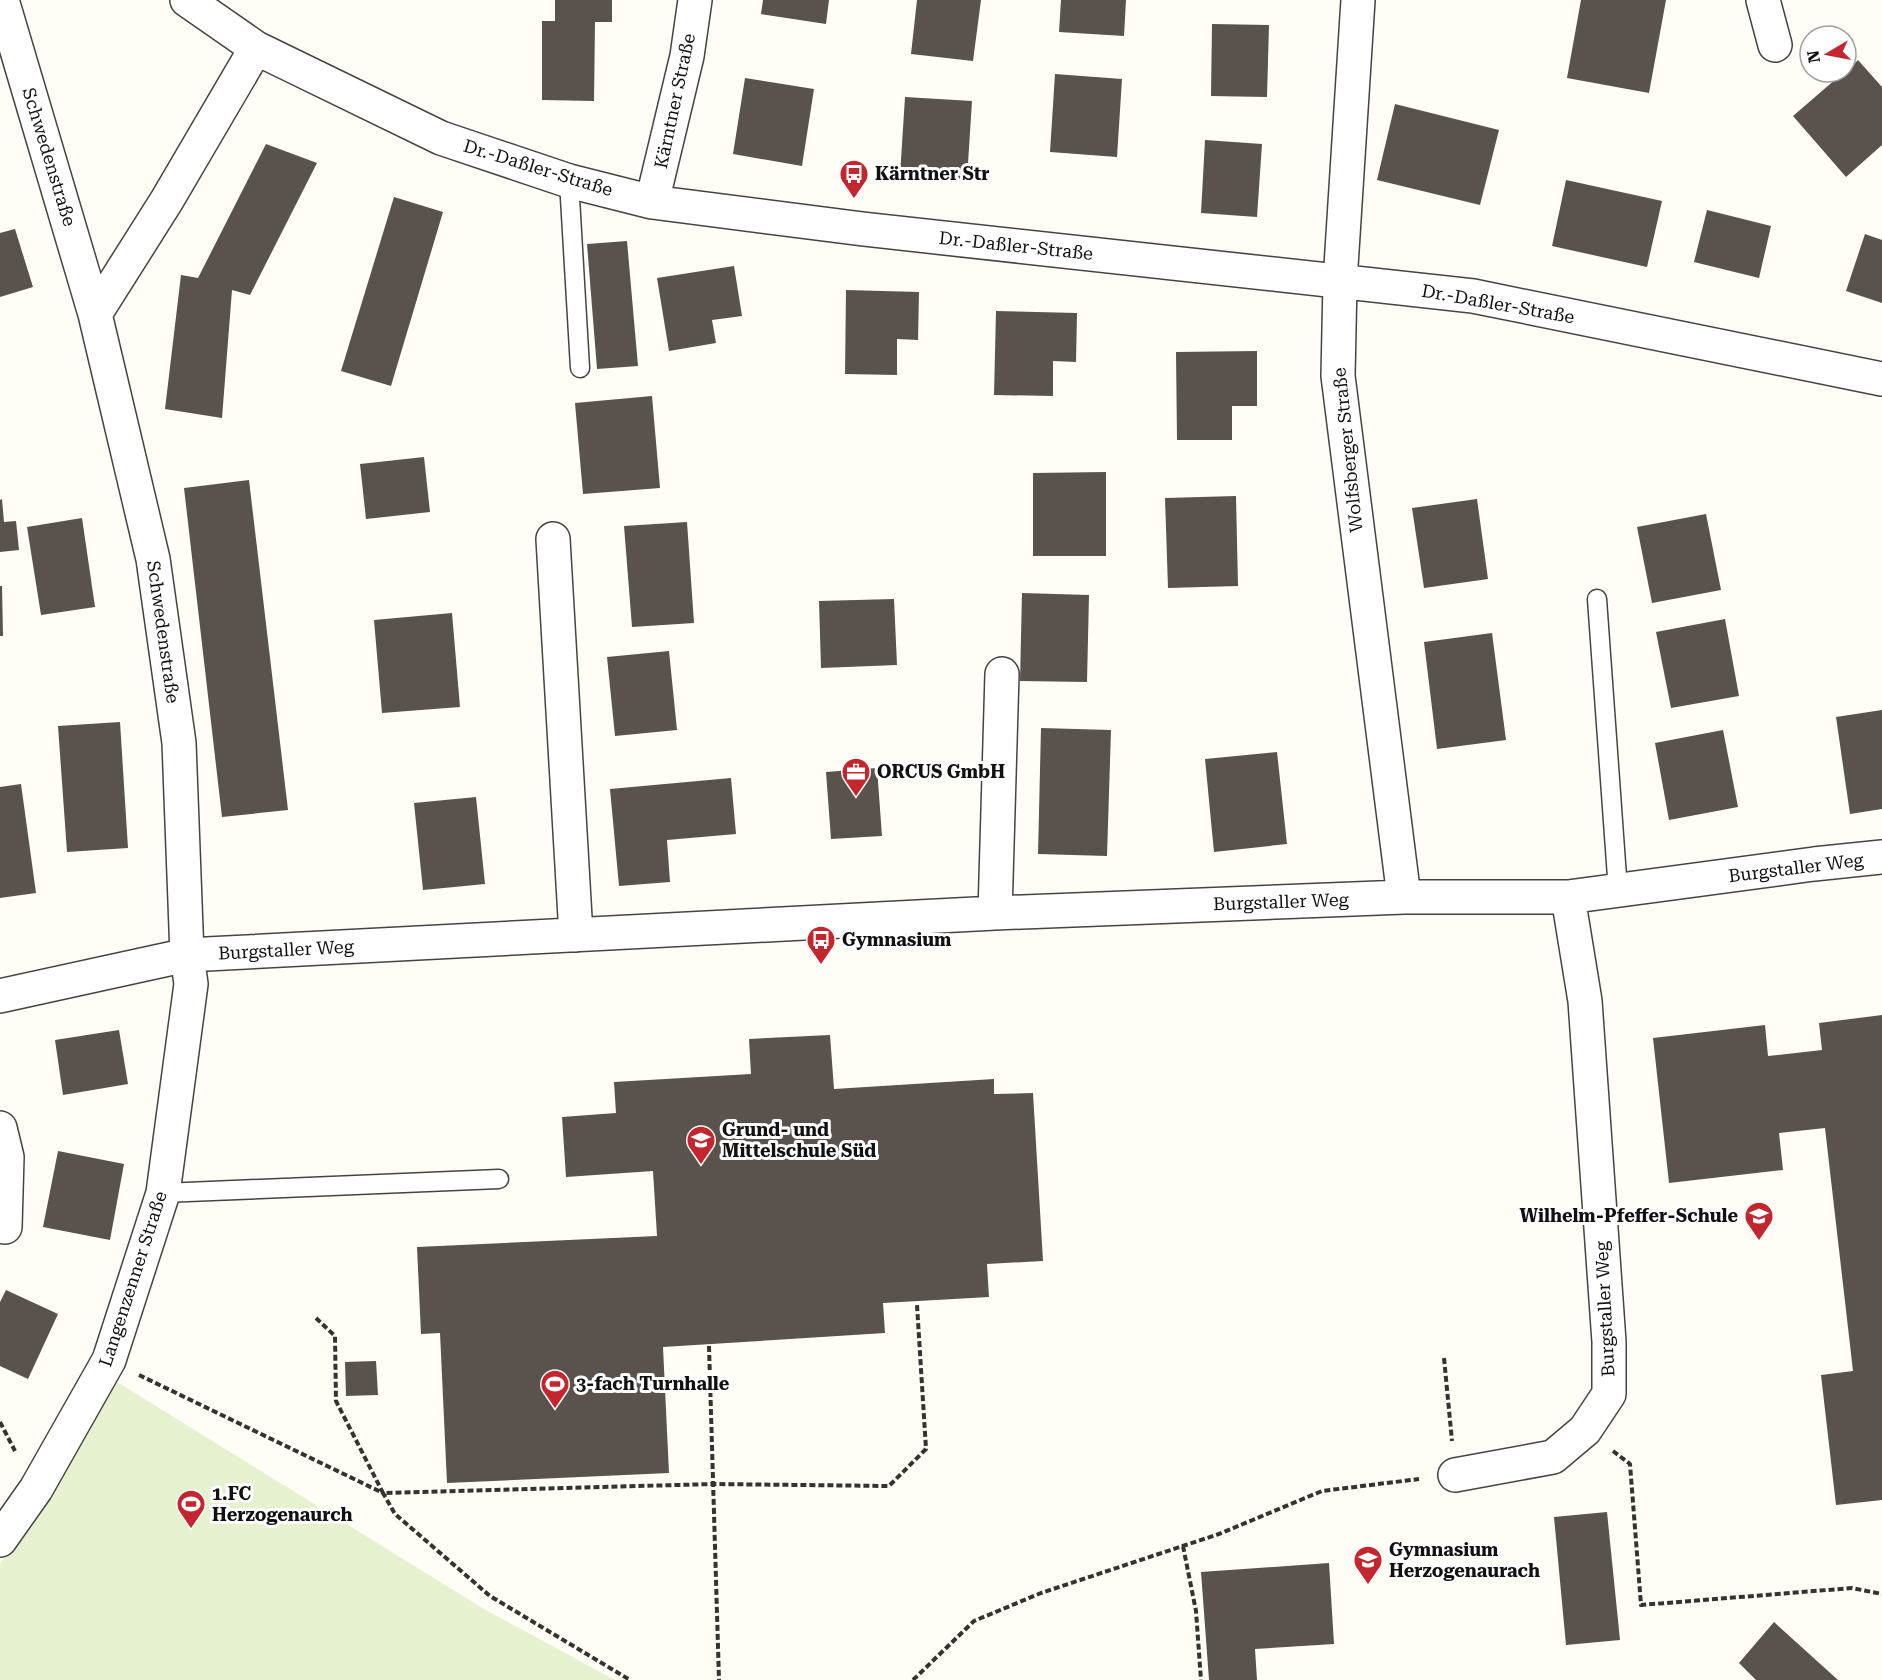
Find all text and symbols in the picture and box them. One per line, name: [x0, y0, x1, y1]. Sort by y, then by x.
north arrow: [1798, 24, 1858, 84]
street label: Kärntner Straße: [650, 31, 699, 170]
text: N: [1803, 49, 1824, 64]
street label: Schwedenstraße: [18, 85, 81, 229]
street label: Dr.-Daßler-Straße: [461, 135, 615, 200]
bus stop icon: Kärntner Str: [838, 158, 870, 200]
place label: Kärntner Str: [875, 163, 990, 184]
street label: Dr.-Daßler-Straße: [938, 227, 1094, 264]
street label: Dr.-Daßler-Straße: [1420, 280, 1576, 327]
street label: Wolfsberger Straße: [1328, 366, 1367, 534]
street label: Schwedenstraße: [143, 559, 184, 705]
office icon: ORCUS GmbH: [840, 756, 872, 798]
place label: ORCUS GmbH: [877, 761, 1005, 782]
street label: Burgstaller Weg: [1727, 849, 1865, 886]
street label: Burgstaller Weg: [1213, 889, 1350, 914]
bus stop icon: Gymnasium: [805, 924, 837, 966]
place label: Gymnasium: [842, 929, 952, 950]
street label: Burgstaller Weg: [218, 935, 355, 964]
place label: Grund- und Mittelschule Süd: [722, 1119, 876, 1161]
school or university icon: Grund- und Mittelschule Süd: [685, 1124, 717, 1166]
street label: Langenzenner Straße: [94, 1188, 171, 1369]
school or university icon: Wilhelm-Pfeffer-Schule: [1743, 1200, 1775, 1242]
place label: Wilhelm-Pfeffer-Schule: [1519, 1205, 1738, 1226]
street label: Burgstaller Weg: [1590, 1240, 1619, 1377]
sports icon: 3-fach Turnhalle: [539, 1368, 571, 1410]
place label: 3-fach Turnhalle: [576, 1373, 730, 1394]
place label: 1.FC Herzogenaurch: [212, 1483, 353, 1525]
sports icon: 1.FC Herzogenaurch: [175, 1488, 207, 1530]
place label: Gymnasium Herzogenaurach: [1389, 1539, 1540, 1581]
school or university icon: Gymnasium Herzogenaurach: [1352, 1544, 1384, 1586]

